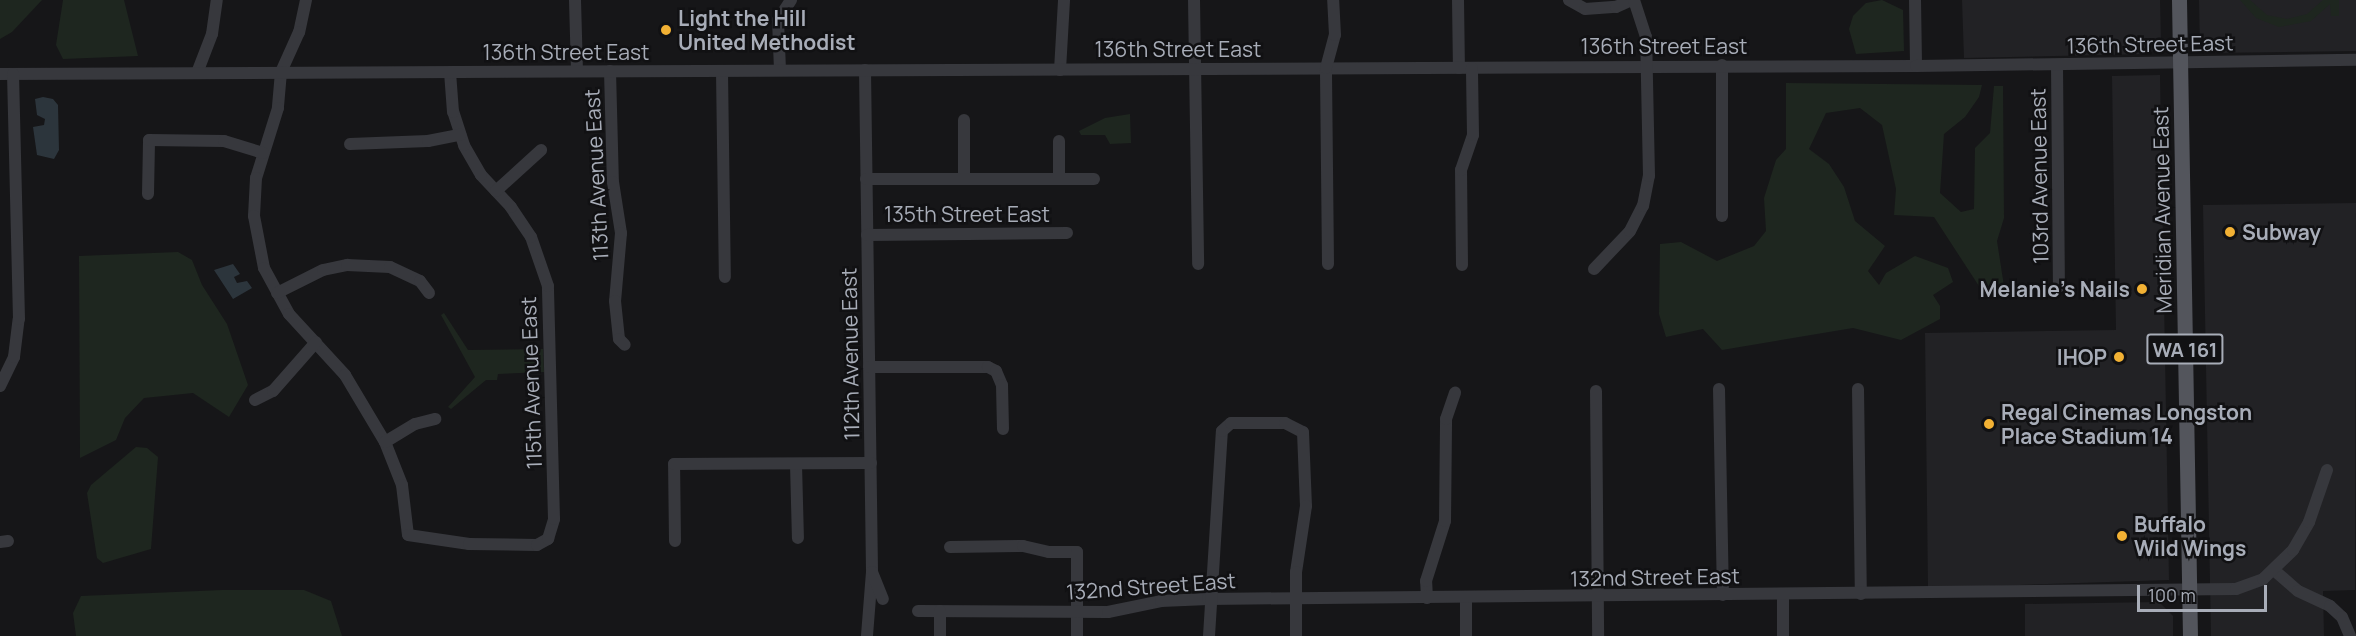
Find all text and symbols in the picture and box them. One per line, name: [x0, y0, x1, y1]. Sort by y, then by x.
place label: Light the Hill United Methodist: [678, 5, 856, 55]
marker: Light the Hill United Methodist: [659, 23, 673, 37]
street label: 136th Street East: [2066, 30, 2234, 58]
street label: 136th Street East: [1581, 33, 1747, 59]
street label: 136th Street East: [1095, 36, 1261, 62]
street label: 136th Street East: [483, 39, 649, 65]
street label: 113th Avenue East: [579, 88, 613, 262]
street label: 103rd Avenue East: [2025, 88, 2053, 264]
street label: Meridian Avenue East: [2148, 106, 2176, 314]
street label: 135th Street East: [884, 201, 1050, 227]
place label: Subway: [2242, 219, 2321, 245]
marker: Subway: [2223, 225, 2237, 239]
street label: 112th Avenue East: [836, 267, 864, 441]
place label: Melanie's Nails: [1980, 276, 2130, 302]
marker: Melanie's Nails: [2135, 282, 2149, 296]
street label: 115th Avenue East: [515, 296, 547, 470]
road number: WA 161: [2146, 332, 2224, 366]
place label: IHOP: [2057, 344, 2107, 370]
marker: IHOP: [2112, 350, 2126, 364]
place label: Regal Cinemas Longston Place Stadium 14: [2001, 399, 2252, 449]
marker: Regal Cinemas Longston Place Stadium 14: [1982, 417, 1996, 431]
place label: Buffalo Wild Wings: [2134, 511, 2246, 561]
marker: Buffalo Wild Wings: [2115, 529, 2129, 543]
street label: 132nd Street East: [1570, 563, 1740, 591]
street label: 132nd Street East: [1065, 568, 1237, 604]
scale bar: [2140, 573, 2270, 611]
text: 100 m: [2148, 583, 2196, 607]

